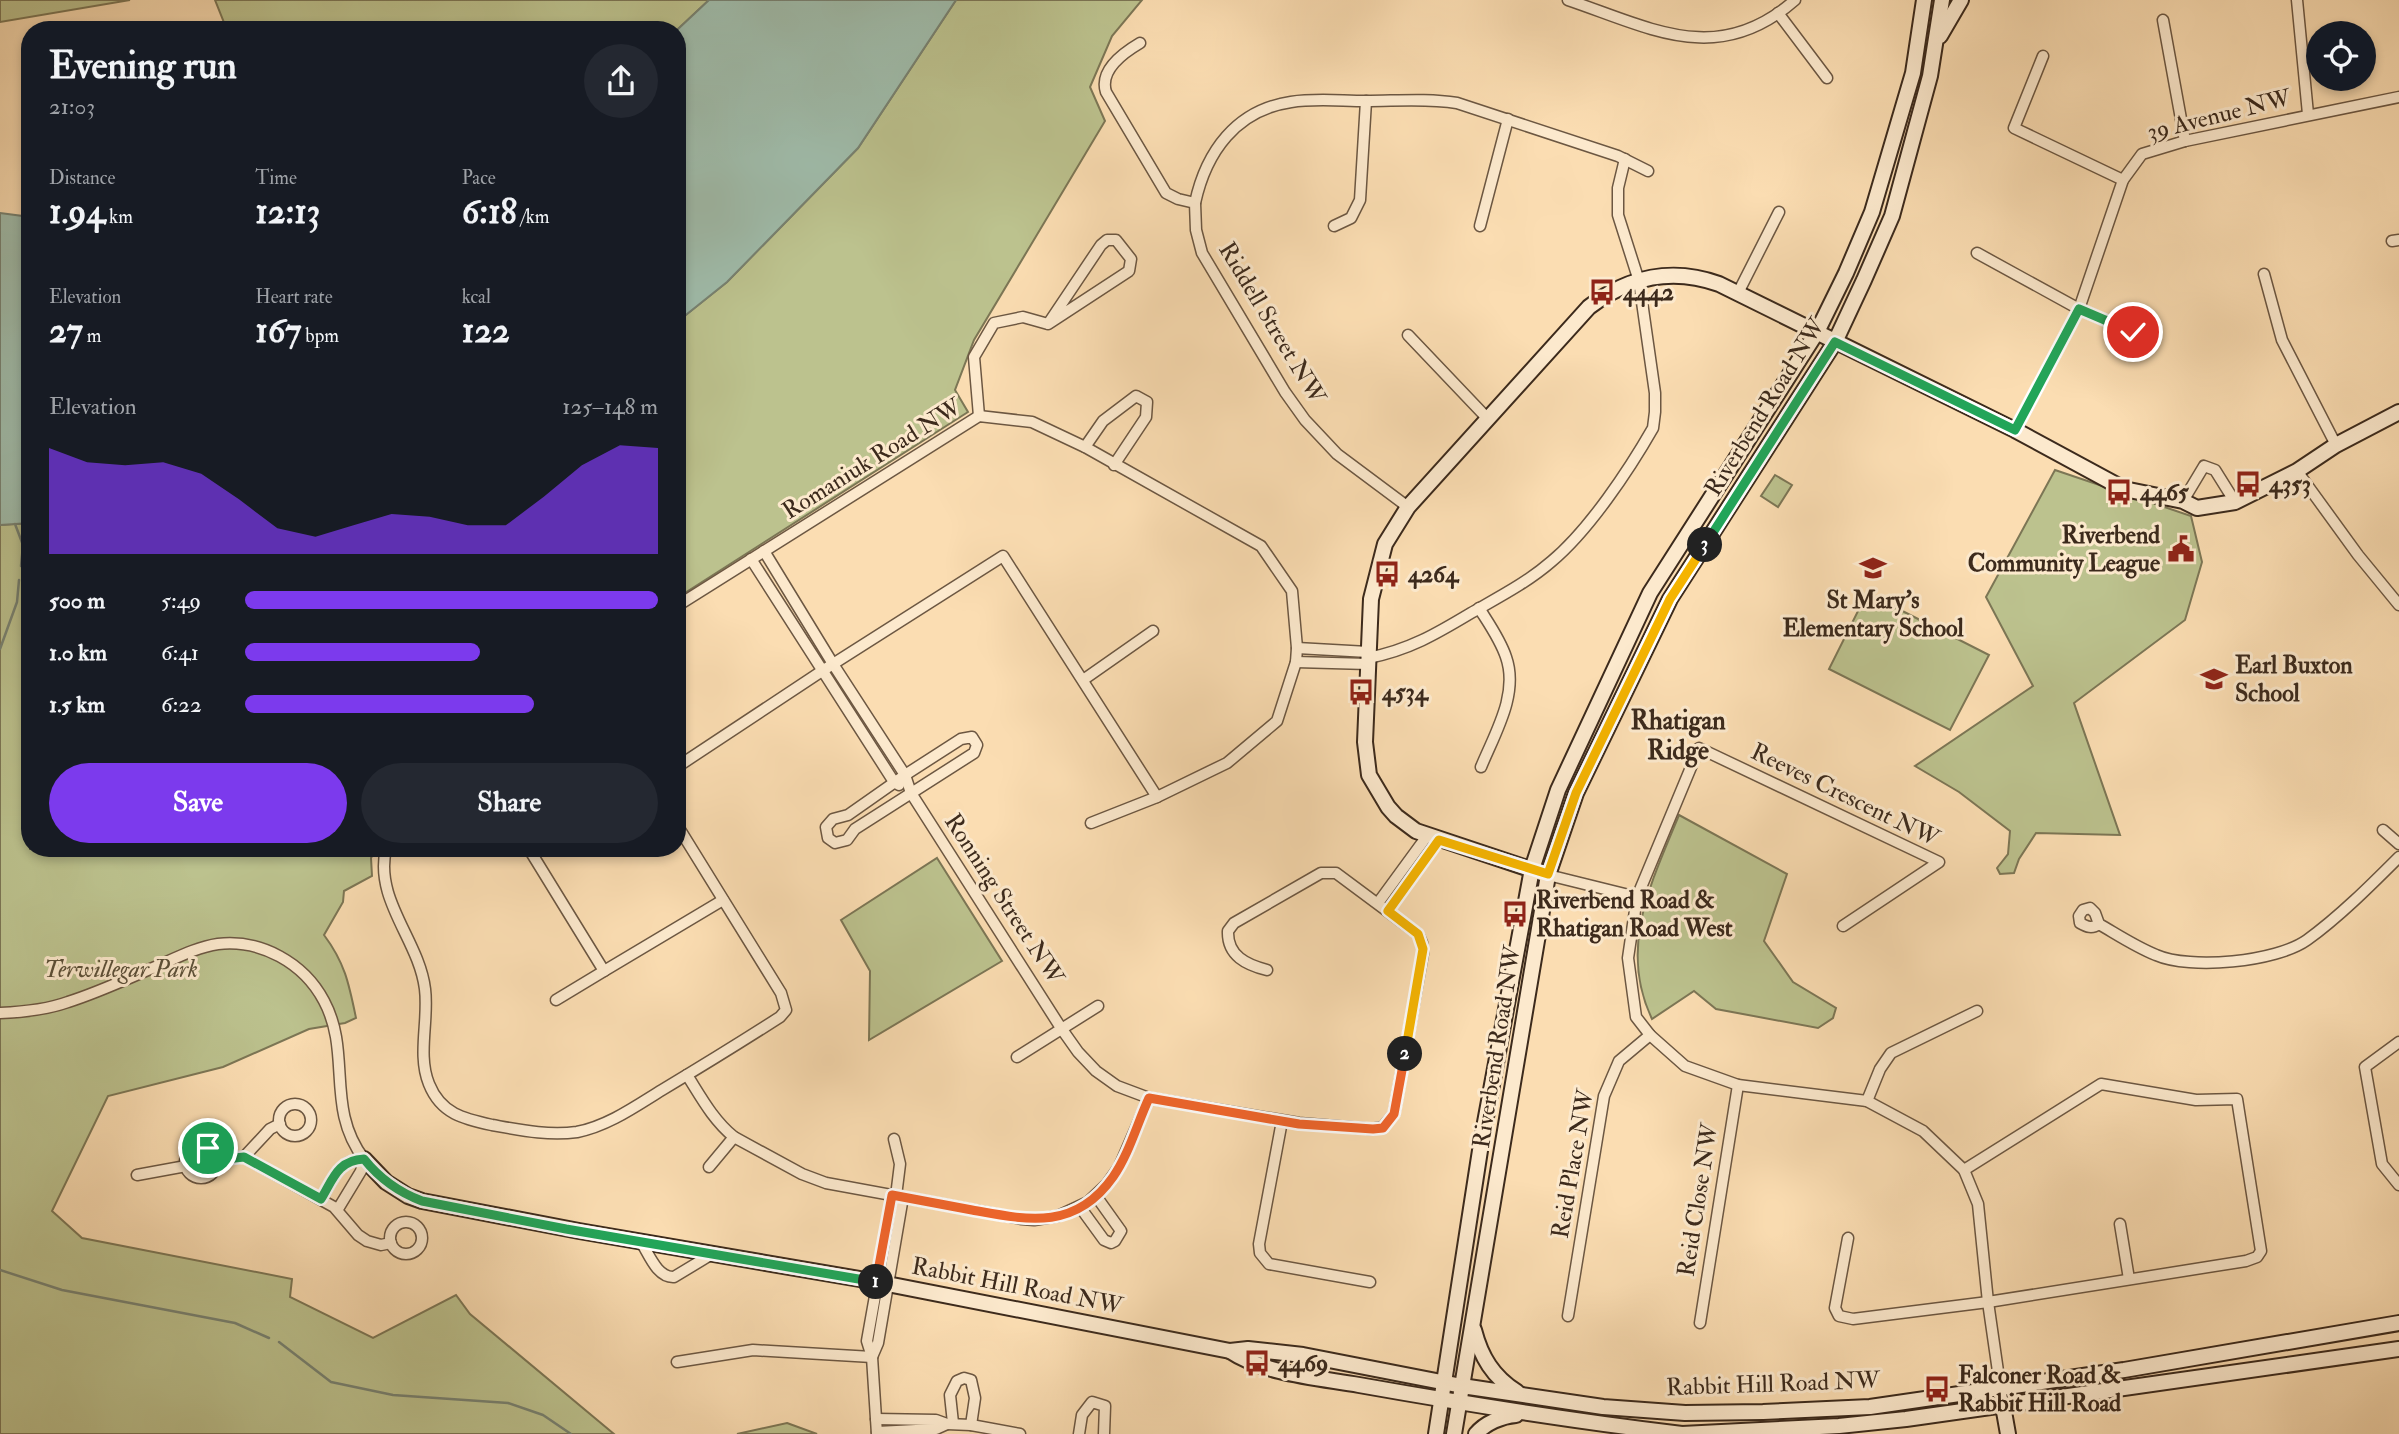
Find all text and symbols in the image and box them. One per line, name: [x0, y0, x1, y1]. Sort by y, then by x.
map controls: [2306, 21, 2376, 91]
button: locate: [2306, 21, 2376, 91]
text: Evening run: [49, 42, 237, 90]
button: share: [584, 44, 658, 118]
street label: 39 Avenue NW: [2144, 82, 2296, 148]
text: 21:03: [49, 92, 95, 121]
text: Distance: [49, 166, 115, 190]
text: Time: [255, 166, 297, 190]
text: Pace: [462, 166, 496, 190]
text: 1.94: [49, 190, 105, 234]
text: 12:13: [255, 190, 320, 234]
text: 6:18: [462, 190, 517, 234]
text: km: [105, 205, 133, 229]
text: /km: [517, 205, 550, 229]
street label: Riddell Street NW: [1212, 236, 1333, 411]
bus stop icon: 4442: [1587, 277, 1617, 307]
place label: 4442: [1622, 277, 1674, 308]
text: Elevation: [49, 285, 121, 309]
text: Heart rate: [255, 285, 333, 309]
text: kcal: [462, 285, 491, 309]
pin: [2103, 302, 2163, 362]
text: 27: [49, 309, 83, 353]
text: 167: [255, 309, 301, 353]
text: 122: [462, 309, 510, 353]
street label: Riverbend Road NW: [1698, 311, 1833, 502]
icon: check: [2114, 313, 2152, 351]
text: m: [83, 324, 101, 348]
text: bpm: [301, 324, 339, 348]
street label: Romaniuk Road NW: [777, 391, 969, 527]
text: Elevation: [49, 392, 137, 421]
text: 125–148 m: [562, 392, 658, 421]
bus stop icon: 4353: [2233, 469, 2263, 499]
place label: 4353: [2268, 469, 2311, 500]
bus stop icon: 4465: [2104, 477, 2134, 507]
place label: 4465: [2139, 477, 2189, 508]
place label: Riverbend Community League: [1968, 520, 2160, 579]
pin: 3: [1688, 528, 1722, 562]
text: 3: [1701, 532, 1708, 556]
public building icon: Riverbend Community League: [2166, 534, 2196, 564]
school or university icon: St Mary's Elementary School: [1858, 553, 1888, 583]
bus stop icon: 4264: [1372, 559, 1402, 589]
place label: 4264: [1407, 559, 1460, 590]
place label: St Mary's Elementary School: [1782, 585, 1964, 644]
text: 500 m: [49, 586, 105, 615]
text: 5:49: [161, 586, 201, 615]
text: 1.0 km: [49, 638, 107, 667]
text: 6:41: [161, 638, 199, 667]
place label: Earl Buxton School: [2235, 650, 2353, 709]
school or university icon: Earl Buxton School: [2199, 664, 2229, 694]
bus stop icon: 4534: [1346, 677, 1376, 707]
place label: 4534: [1381, 677, 1430, 708]
text: 1.5 km: [49, 690, 105, 719]
text: 6:22: [161, 690, 202, 719]
district label: Rhatigan Ridge: [1630, 705, 1726, 768]
street label: Reeves Crescent NW: [1746, 736, 1946, 855]
button: Save: [49, 763, 347, 843]
button: Share: [361, 763, 658, 843]
street label: Ronning Street NW: [937, 808, 1072, 992]
place label: Riverbend Road & Rhatigan Road West: [1536, 885, 1733, 944]
bus stop icon: Riverbend Road & Rhatigan Road West: [1500, 899, 1530, 929]
street label: Riverbend Road NW: [1466, 942, 1529, 1151]
park label: Terwillegar Park: [44, 954, 198, 985]
pin: 2: [1388, 1036, 1422, 1072]
text: 2: [1400, 1041, 1409, 1065]
street label: Reid Place NW: [1545, 1085, 1602, 1241]
pin: [178, 1118, 238, 1178]
street label: Reid Close NW: [1671, 1120, 1726, 1279]
icon: arrive: [189, 1129, 227, 1167]
street label: Rabbit Hill Road NW: [909, 1250, 1127, 1322]
pin: 1: [858, 1264, 894, 1300]
text: 1: [872, 1269, 879, 1293]
bus stop icon: 4469: [1242, 1348, 1272, 1378]
place label: 4469: [1277, 1348, 1328, 1379]
place label: Falconer Road & Rabbit Hill Road: [1958, 1360, 2121, 1419]
street label: Rabbit Hill Road NW: [1665, 1365, 1882, 1403]
bus stop icon: Falconer Road & Rabbit Hill Road: [1922, 1374, 1952, 1404]

